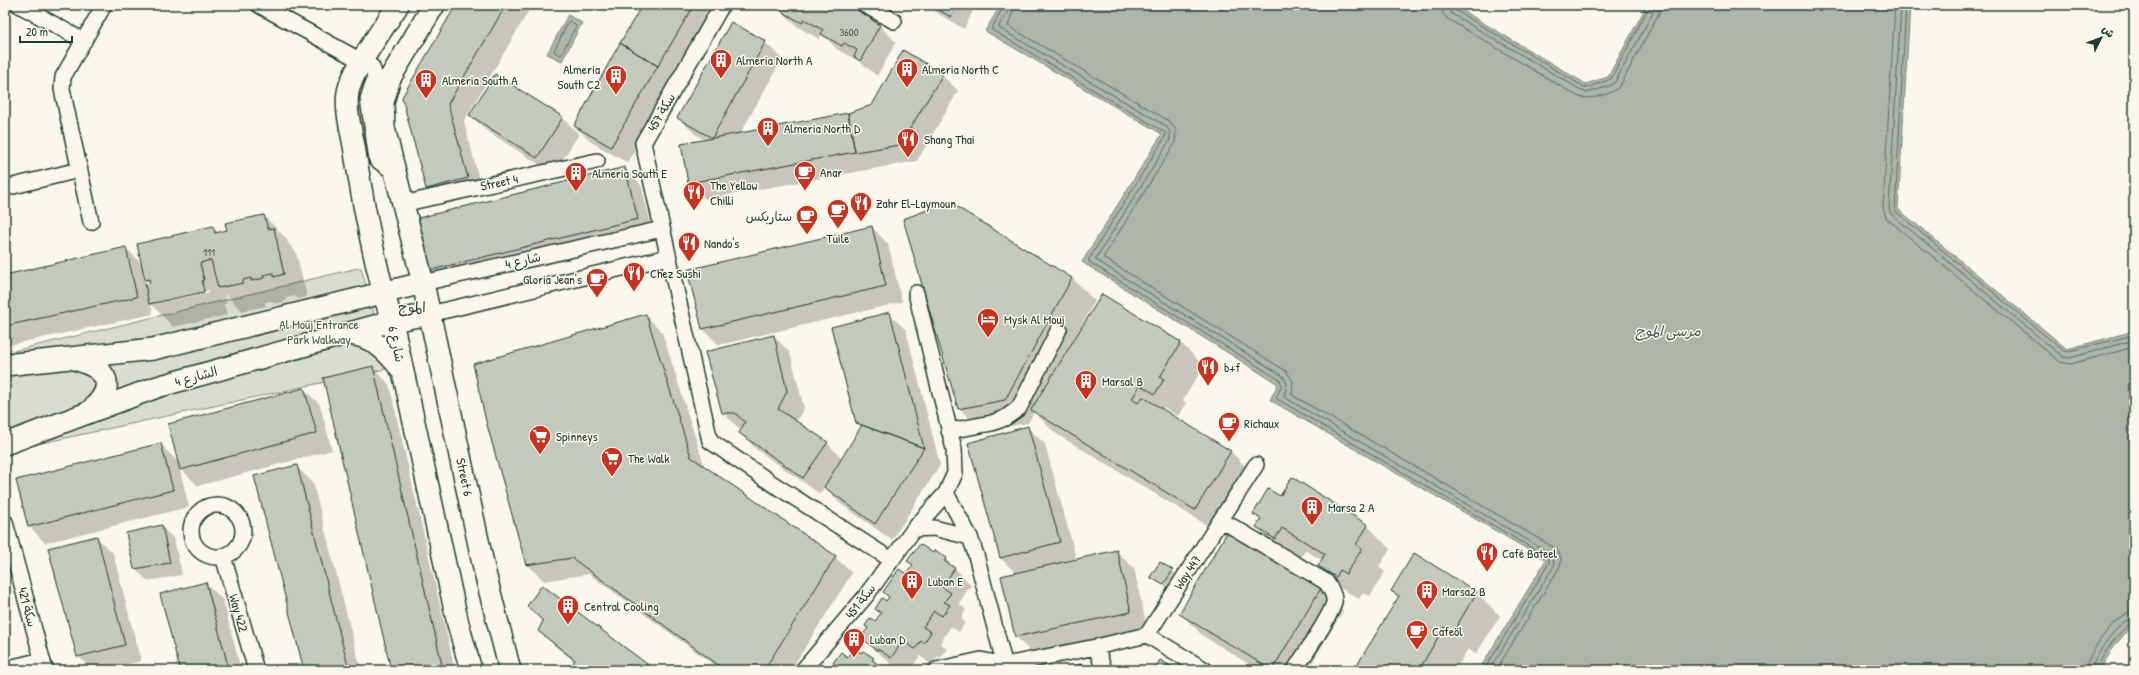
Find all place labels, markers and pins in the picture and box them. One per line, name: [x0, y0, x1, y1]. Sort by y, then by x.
building icon: Almeria North A: [708, 47, 734, 80]
place label: Almeria North A: [736, 51, 813, 69]
building icon: Almeria North C: [894, 56, 920, 89]
place label: Almeria South C2: [557, 60, 600, 93]
place label: Almeria North C: [922, 60, 999, 78]
building icon: Almeria South C2: [603, 63, 629, 96]
building icon: Almeria South A: [413, 67, 439, 100]
place label: Almeria South A: [442, 71, 518, 89]
building icon: Almeria North D: [755, 115, 781, 148]
place label: Almeria North D: [784, 119, 861, 137]
restaurant icon: Shang Thai: [895, 126, 921, 159]
place label: Shang Thai: [924, 130, 975, 148]
cafe icon: Anar: [792, 159, 818, 192]
building icon: Almeria South E: [563, 160, 589, 193]
place label: Anar: [820, 163, 842, 181]
place label: Almeria South E: [592, 164, 667, 182]
place label: The Yellow Chilli: [710, 176, 758, 209]
restaurant icon: The Yellow Chilli: [681, 179, 707, 212]
restaurant icon: Zahr El-Laymoun: [848, 190, 874, 223]
place label: Zahr El-Laymoun: [876, 194, 956, 212]
cafe icon: Tuile: [825, 197, 851, 230]
cafe icon: ستاربكس: [794, 203, 820, 236]
place label: ستاربكس: [746, 207, 792, 225]
place label: Tuile: [827, 229, 849, 247]
restaurant icon: Nando's: [676, 230, 702, 263]
place label: Nando's: [704, 234, 739, 252]
restaurant icon: Chez Sushi: [621, 260, 647, 293]
place label: Chez Sushi: [650, 264, 701, 282]
cafe icon: Gloria Jean's: [584, 266, 610, 299]
place label: Gloria Jean's: [523, 270, 582, 288]
hotel icon: Mysk Al Mouj: [975, 306, 1001, 339]
place label: Mysk Al Mouj: [1004, 310, 1065, 328]
restaurant icon: b+f: [1195, 354, 1221, 387]
place label: b+f: [1224, 358, 1241, 376]
building icon: Marsal B: [1073, 368, 1099, 401]
place label: Marsal B: [1102, 372, 1143, 390]
cafe icon: Richaux: [1216, 410, 1242, 443]
place label: Richaux: [1244, 414, 1280, 432]
supermarket icon: Spinneys: [527, 423, 553, 456]
place label: Spinneys: [556, 427, 598, 445]
supermarket icon: The Walk: [599, 445, 625, 478]
place label: The Walk: [628, 449, 670, 467]
building icon: Marsa 2 A: [1299, 494, 1325, 527]
place label: Marsa 2 A: [1328, 498, 1375, 516]
restaurant icon: Café Bateel: [1474, 540, 1500, 573]
place label: Café Bateel: [1502, 544, 1558, 562]
building icon: Luban E: [899, 568, 925, 601]
place label: Luban E: [928, 572, 963, 590]
building icon: Marsa2 B: [1414, 578, 1440, 611]
place label: Marsa2 B: [1442, 582, 1486, 600]
building icon: Central Cooling: [555, 593, 581, 626]
place label: Central Cooling: [584, 597, 659, 615]
cafe icon: Cafeöl: [1404, 618, 1430, 651]
place label: Cafeöl: [1432, 622, 1463, 640]
building icon: Luban D: [841, 626, 867, 659]
place label: Luban D: [870, 630, 906, 648]

